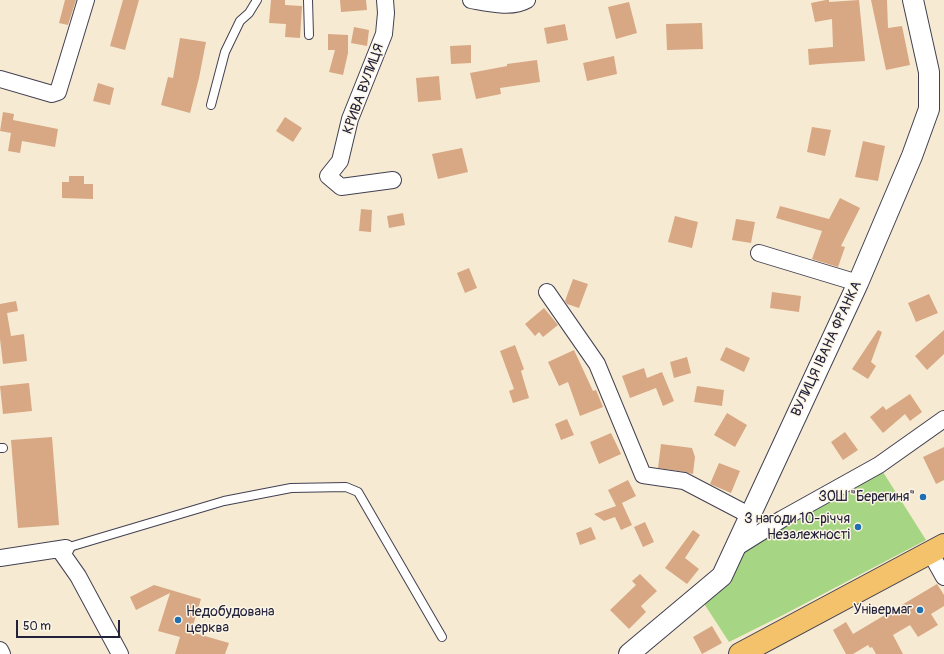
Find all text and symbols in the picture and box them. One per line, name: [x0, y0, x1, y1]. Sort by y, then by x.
street label: КРИВА ВУЛИЦЯ: [340, 42, 388, 136]
street label: ВУЛИЦЯ ІВАНА ФРАНКА: [788, 279, 866, 419]
place label: ЗОШ "Берегиня": [818, 489, 915, 505]
marker: ЗОШ "Берегиня": [918, 492, 928, 502]
place label: З нагоди 10-річчя Незалежності: [744, 511, 850, 544]
marker: З нагоди 10-річчя Незалежності: [853, 522, 863, 532]
place label: Універмаг: [853, 602, 912, 618]
place label: Недобудована церква: [186, 604, 275, 636]
marker: Універмаг: [915, 605, 925, 615]
scale bar: [18, 612, 122, 638]
marker: Недобудована церква: [173, 615, 183, 625]
text: 50 m: [23, 619, 51, 634]

